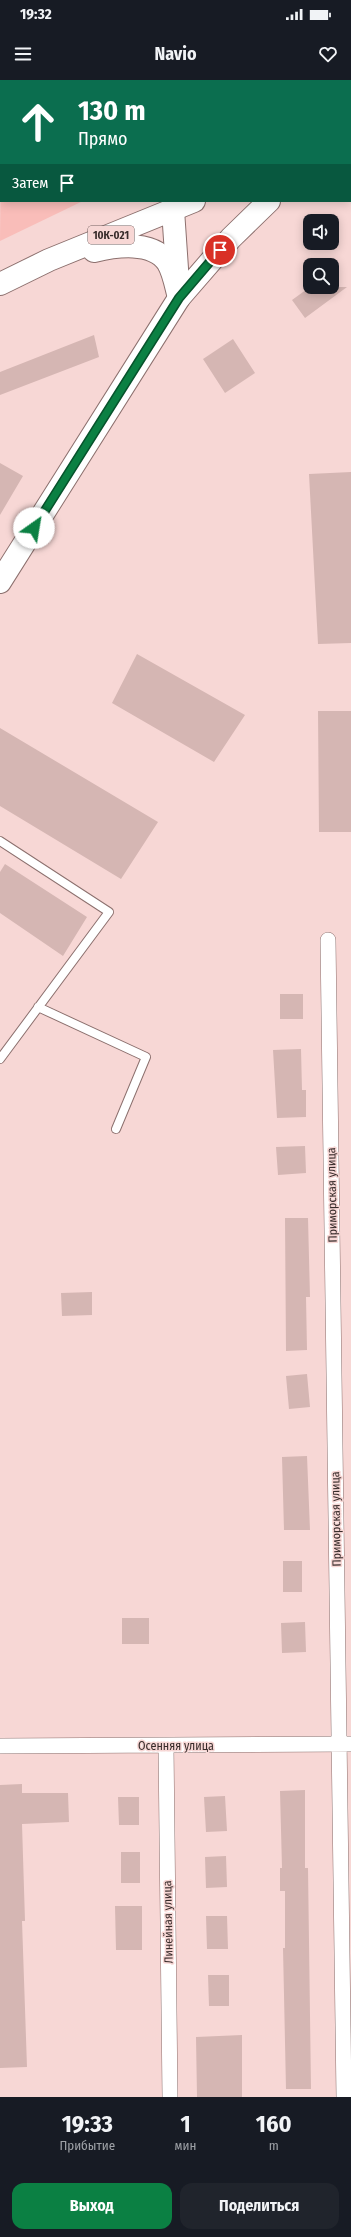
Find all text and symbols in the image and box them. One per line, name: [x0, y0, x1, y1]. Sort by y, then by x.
text: 19:32: [20, 5, 52, 23]
icon: menu: [12, 43, 34, 65]
text: Navio: [154, 43, 197, 65]
icon: heart: [317, 43, 339, 65]
text: 130 m: [78, 94, 146, 127]
icon: ahead: [12, 96, 64, 148]
text: Прямо: [78, 128, 128, 150]
icon: arrive: [56, 172, 78, 194]
text: Затем: [12, 174, 48, 192]
map controls: [303, 214, 339, 294]
button: sound: [303, 214, 339, 250]
road number: 10К-021: [88, 226, 134, 244]
pin: [203, 233, 237, 267]
icon: arrive: [209, 239, 231, 261]
button: search: [303, 258, 339, 294]
position arrow: [13, 507, 55, 549]
street label: Приморская улица: [324, 1147, 340, 1243]
street label: Приморская улица: [328, 1471, 344, 1567]
street label: Осенняя улица: [138, 1739, 214, 1753]
street label: Линейная улица: [160, 1880, 176, 1964]
text: 19:33: [62, 2110, 113, 2138]
text: 1: [180, 2110, 191, 2138]
text: 160: [256, 2110, 292, 2138]
text: Прибытие: [59, 2138, 115, 2153]
text: мин: [175, 2138, 196, 2153]
text: m: [269, 2138, 279, 2153]
button: Выход: [12, 2183, 172, 2229]
button: Поделиться: [180, 2183, 339, 2229]

